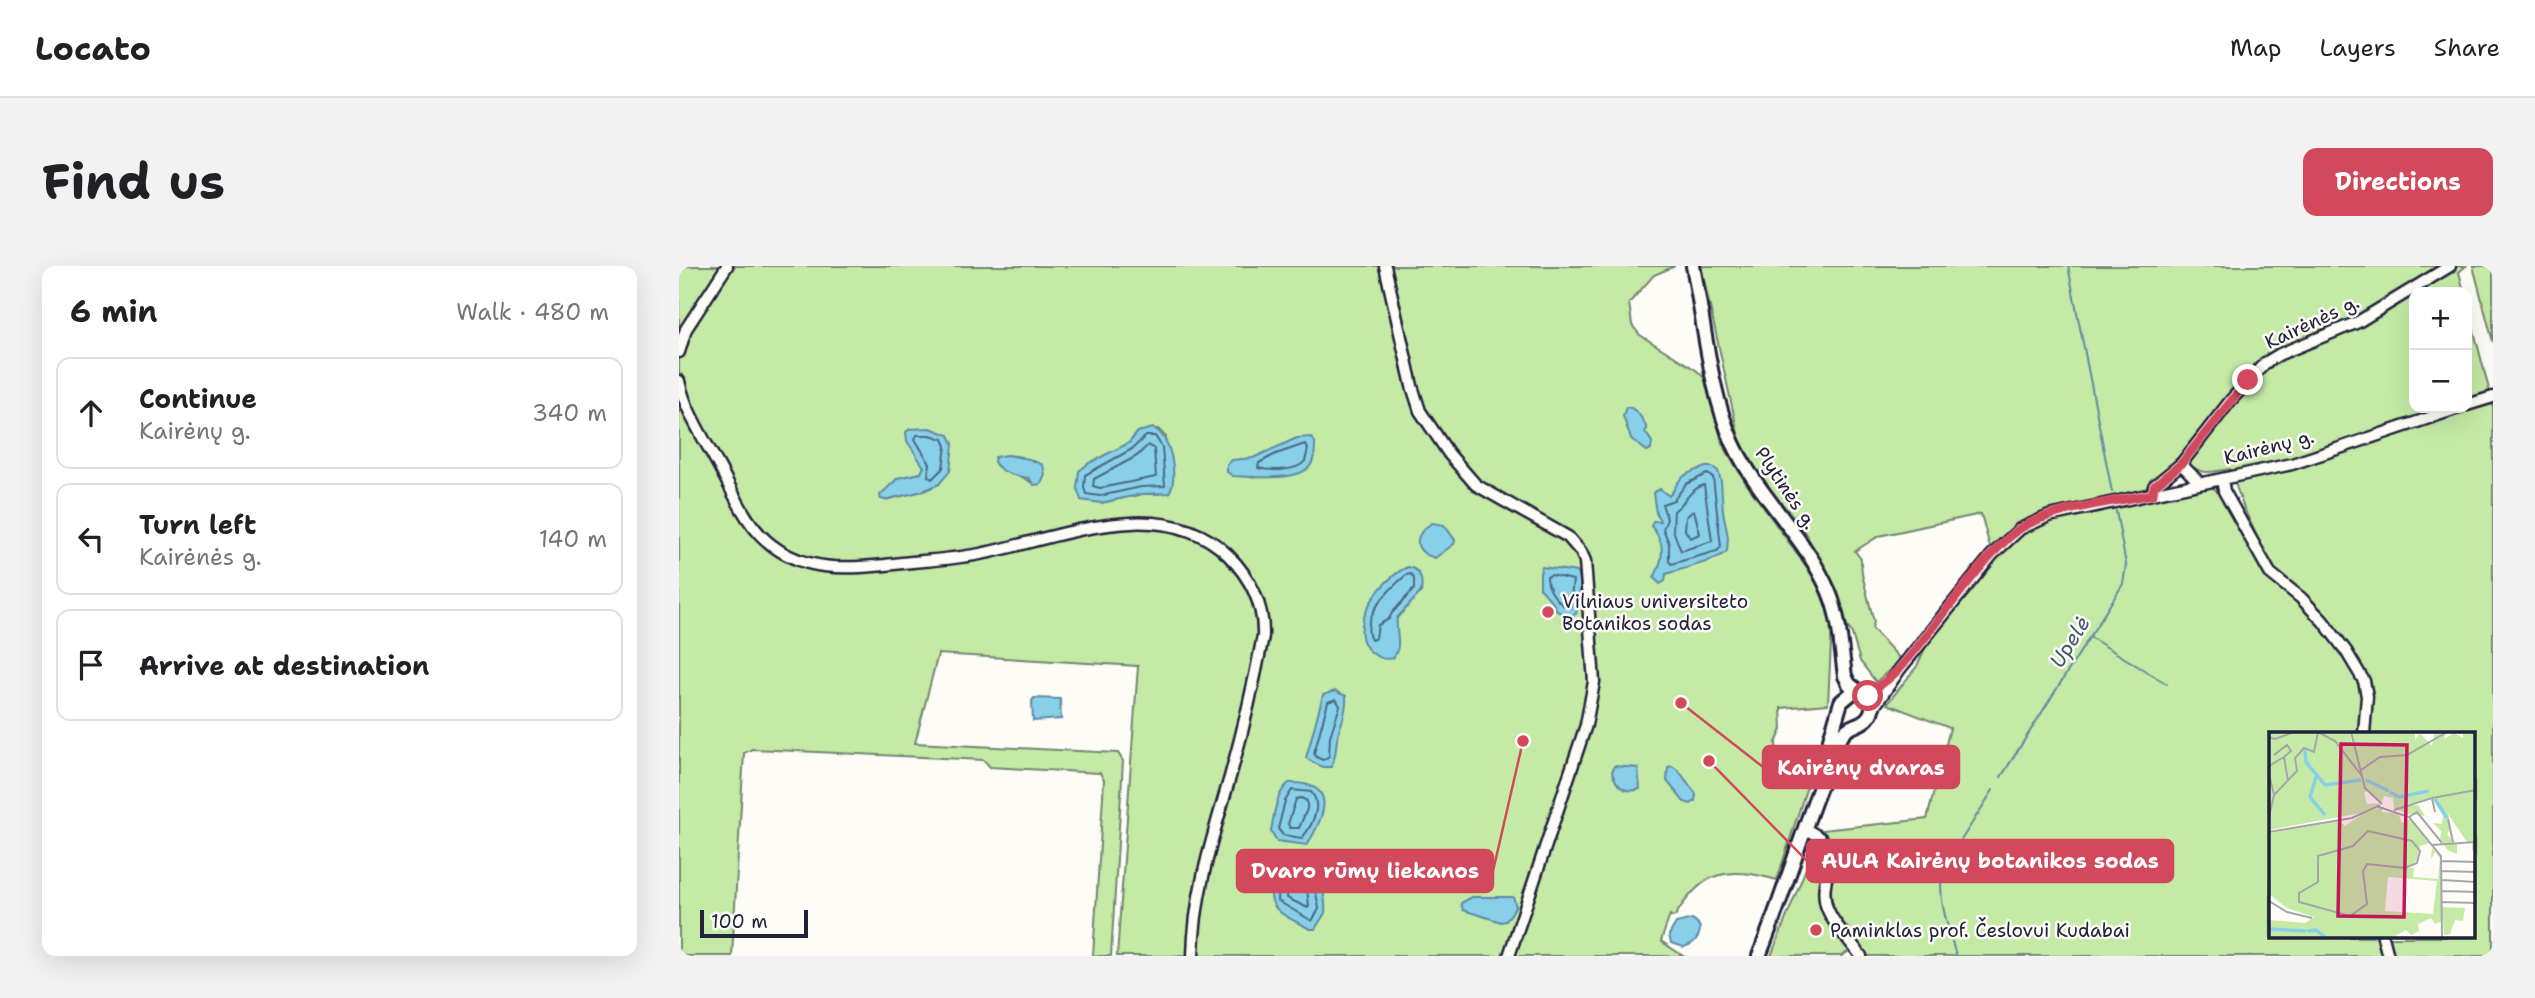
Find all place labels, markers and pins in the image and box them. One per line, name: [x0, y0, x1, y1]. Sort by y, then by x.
place label: Vilniaus universiteto Botanikos sodas: [1562, 589, 1748, 636]
marker: Vilniaus universiteto Botanikos sodas: [1540, 604, 1556, 620]
callout: Kairėnų dvaras: [1763, 746, 1959, 788]
callout: AULA Kairėnų botanikos sodas: [1807, 840, 2173, 882]
callout: Dvaro rūmų liekanos: [1237, 850, 1493, 892]
place label: Paminklas prof. Česlovui Kudabai: [1830, 917, 2130, 943]
marker: Paminklas prof. Česlovui Kudabai: [1808, 922, 1824, 938]

